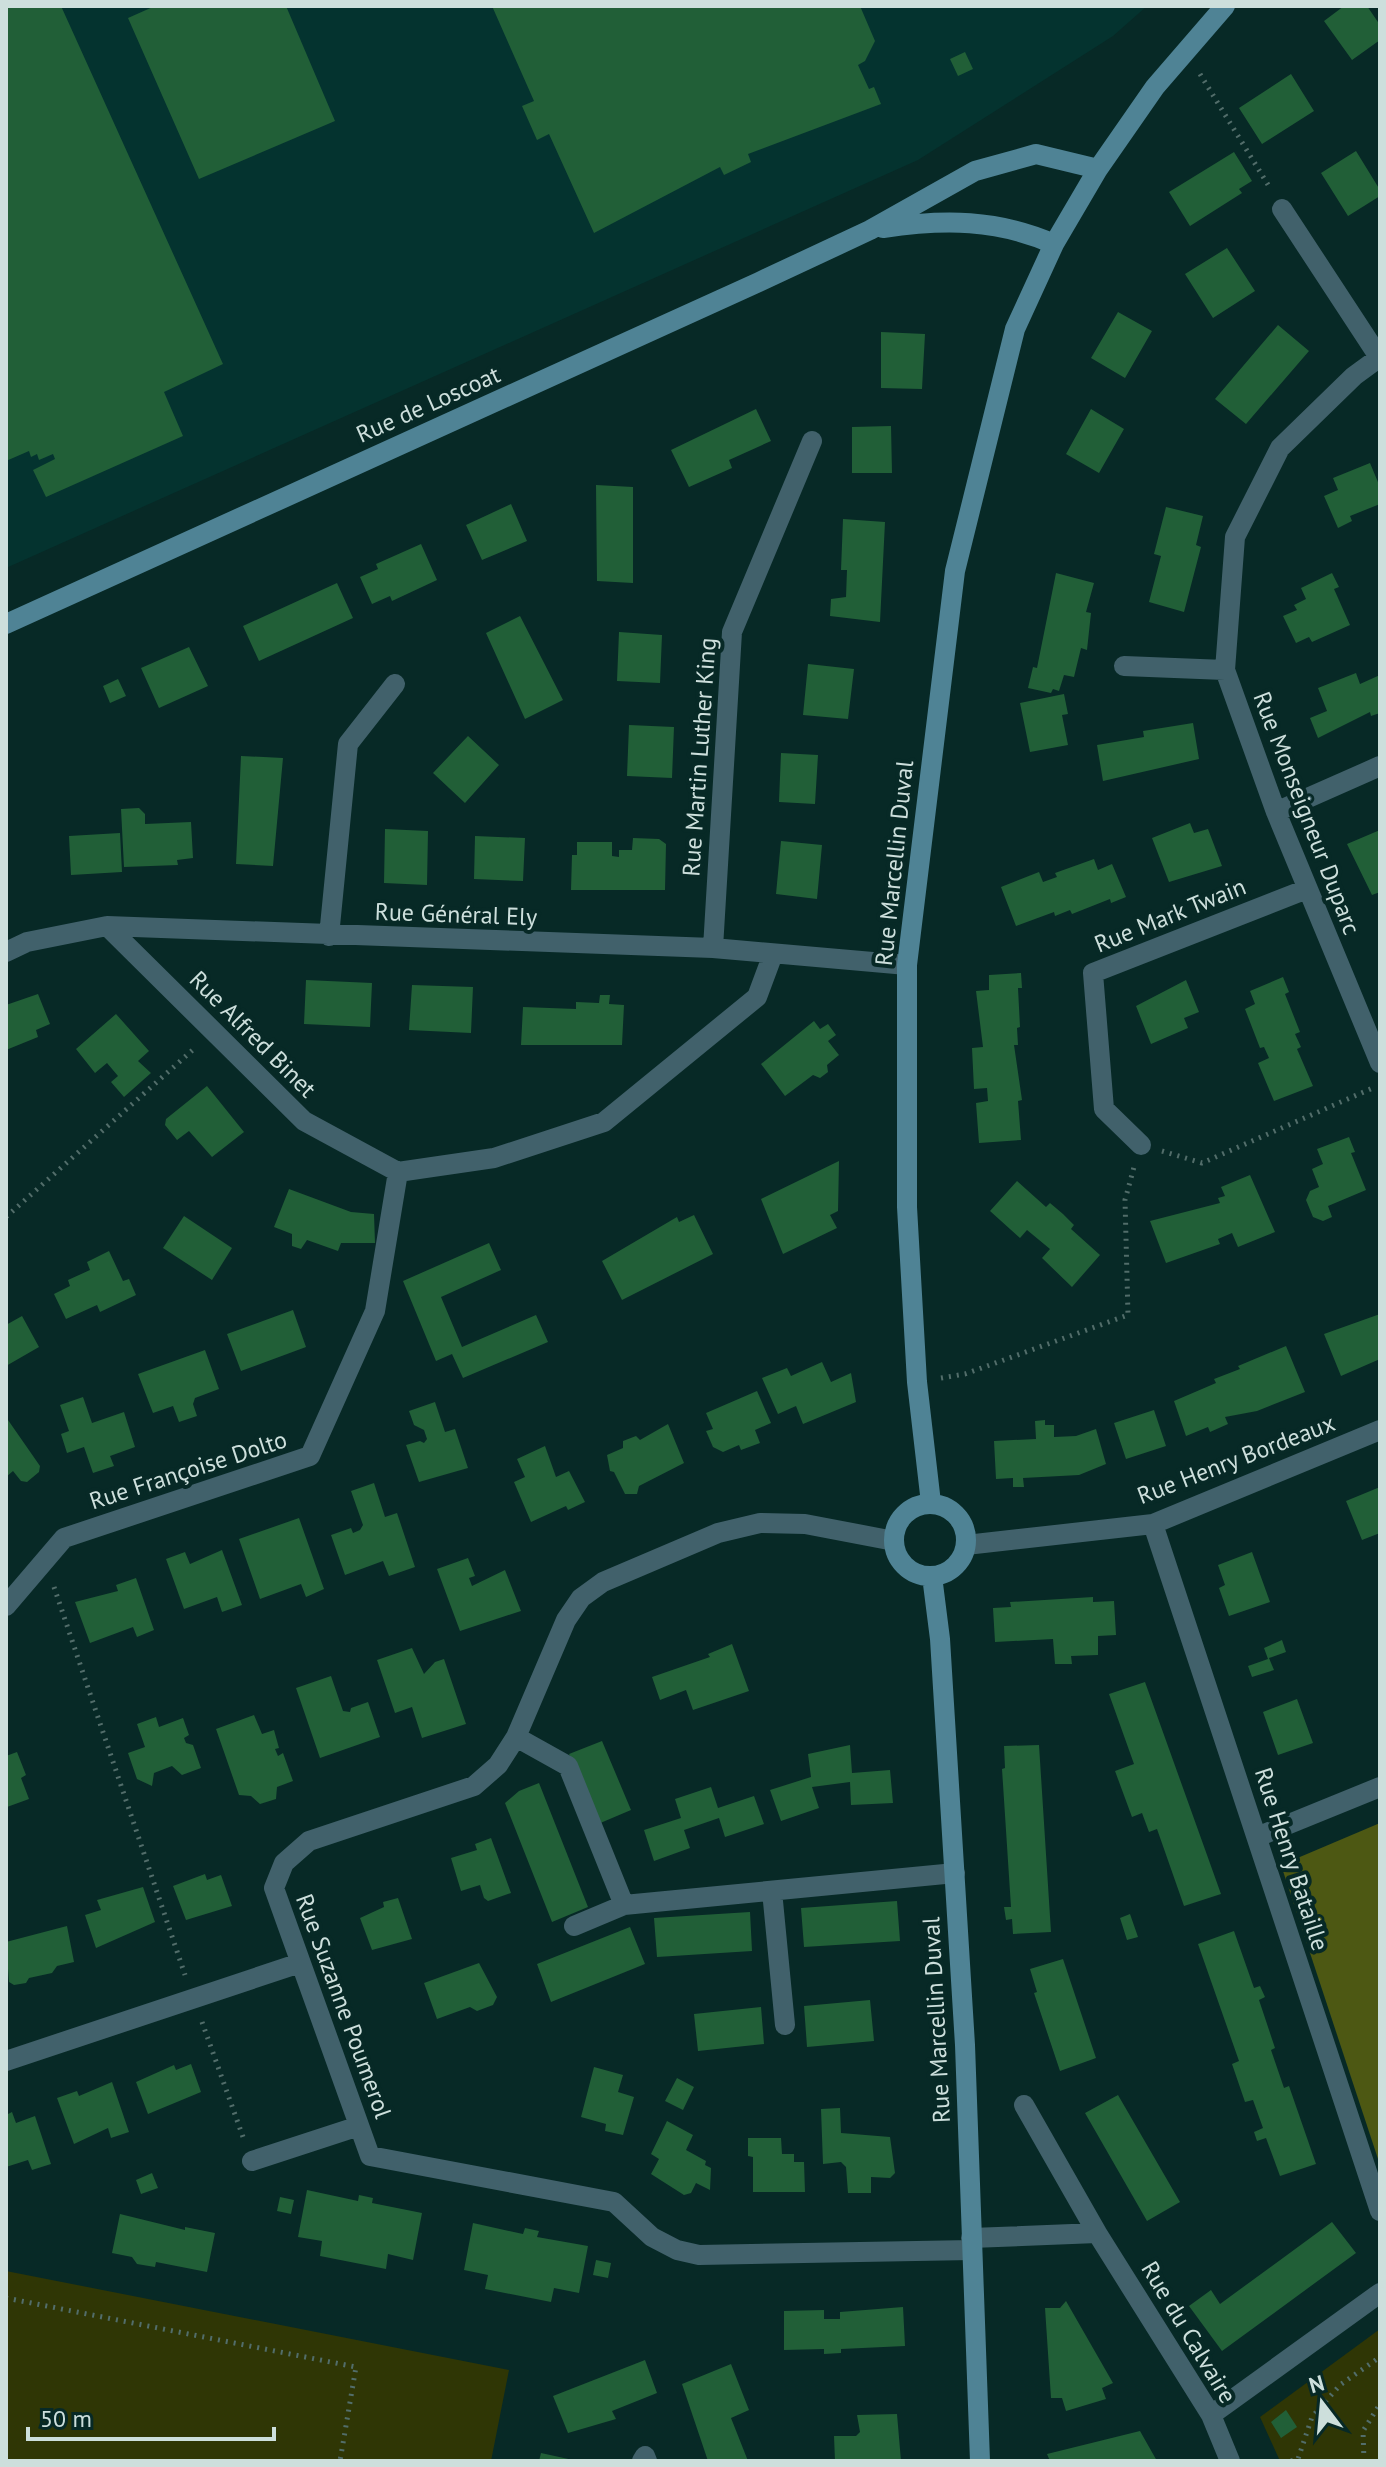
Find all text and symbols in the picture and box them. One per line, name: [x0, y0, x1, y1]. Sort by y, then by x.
street label: Rue de Loscoat: [351, 358, 505, 450]
street label: Rue Martin Luther King: [675, 636, 723, 878]
street label: Rue Monseigneur Duparc: [1246, 687, 1368, 939]
street label: Rue Marcellin Duval: [868, 759, 920, 967]
street label: Rue Mark Twain: [1090, 871, 1250, 959]
street label: Rue Général Ely: [374, 896, 538, 932]
street label: Rue Alfred Binet: [183, 964, 323, 1104]
street label: Rue Henry Bordeaux: [1133, 1407, 1339, 1511]
street label: Rue Françoise Dolto: [85, 1423, 291, 1517]
street label: Rue Henry Bataille: [1248, 1764, 1336, 1954]
street label: Rue Suzanne Poumerol: [289, 1889, 399, 2123]
street label: Rue Marcellin Duval: [915, 1916, 957, 2124]
street label: Rue du Calvaire: [1134, 2255, 1244, 2409]
north arrow: [1282, 2363, 1362, 2443]
text: N: [1306, 2368, 1327, 2399]
scale bar: [28, 2391, 274, 2441]
text: 50 m: [40, 2403, 92, 2434]

